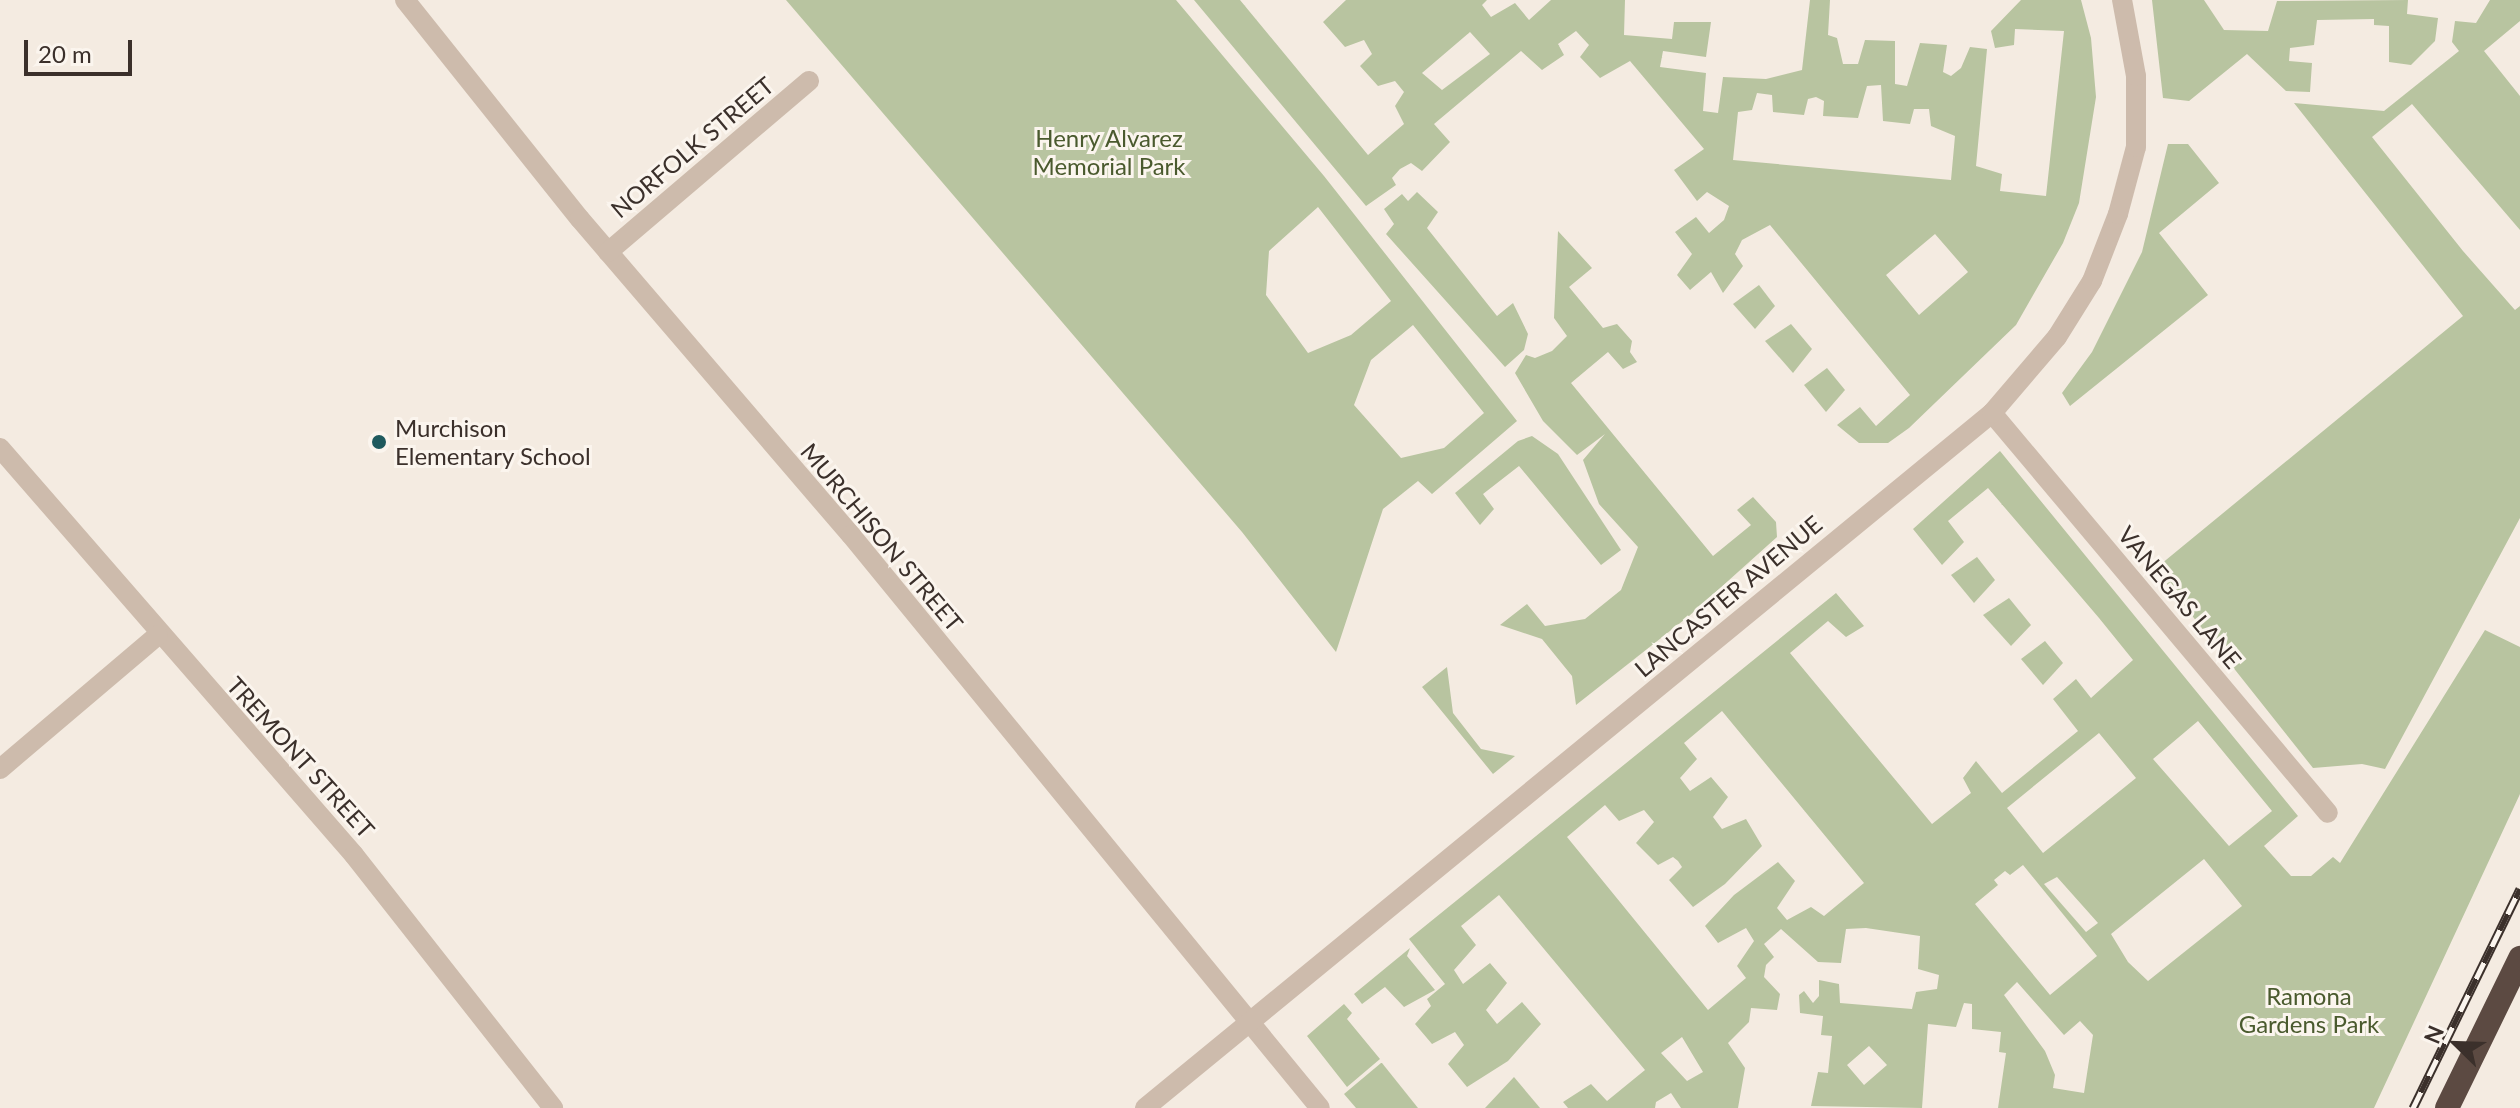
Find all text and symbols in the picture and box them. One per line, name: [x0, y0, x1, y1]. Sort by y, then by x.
scale bar: [28, 24, 136, 74]
text: 20 m: [38, 39, 92, 68]
street label: NORFOLK STREET: [605, 71, 779, 223]
park label: Henry Alvarez Memorial Park: [1032, 124, 1186, 180]
place label: Murchison Elementary School: [395, 414, 591, 470]
marker: Murchison Elementary School: [370, 433, 388, 451]
street label: MURCHISON STREET: [795, 437, 969, 637]
street label: LANCASTER AVENUE: [1628, 509, 1828, 683]
street label: VANEGAS LANE: [2112, 520, 2248, 674]
street label: TREMONT STREET: [221, 670, 381, 844]
park label: Ramona Gardens Park: [2239, 982, 2379, 1038]
north arrow: [2416, 1004, 2496, 1084]
text: N: [2418, 1021, 2449, 1048]

